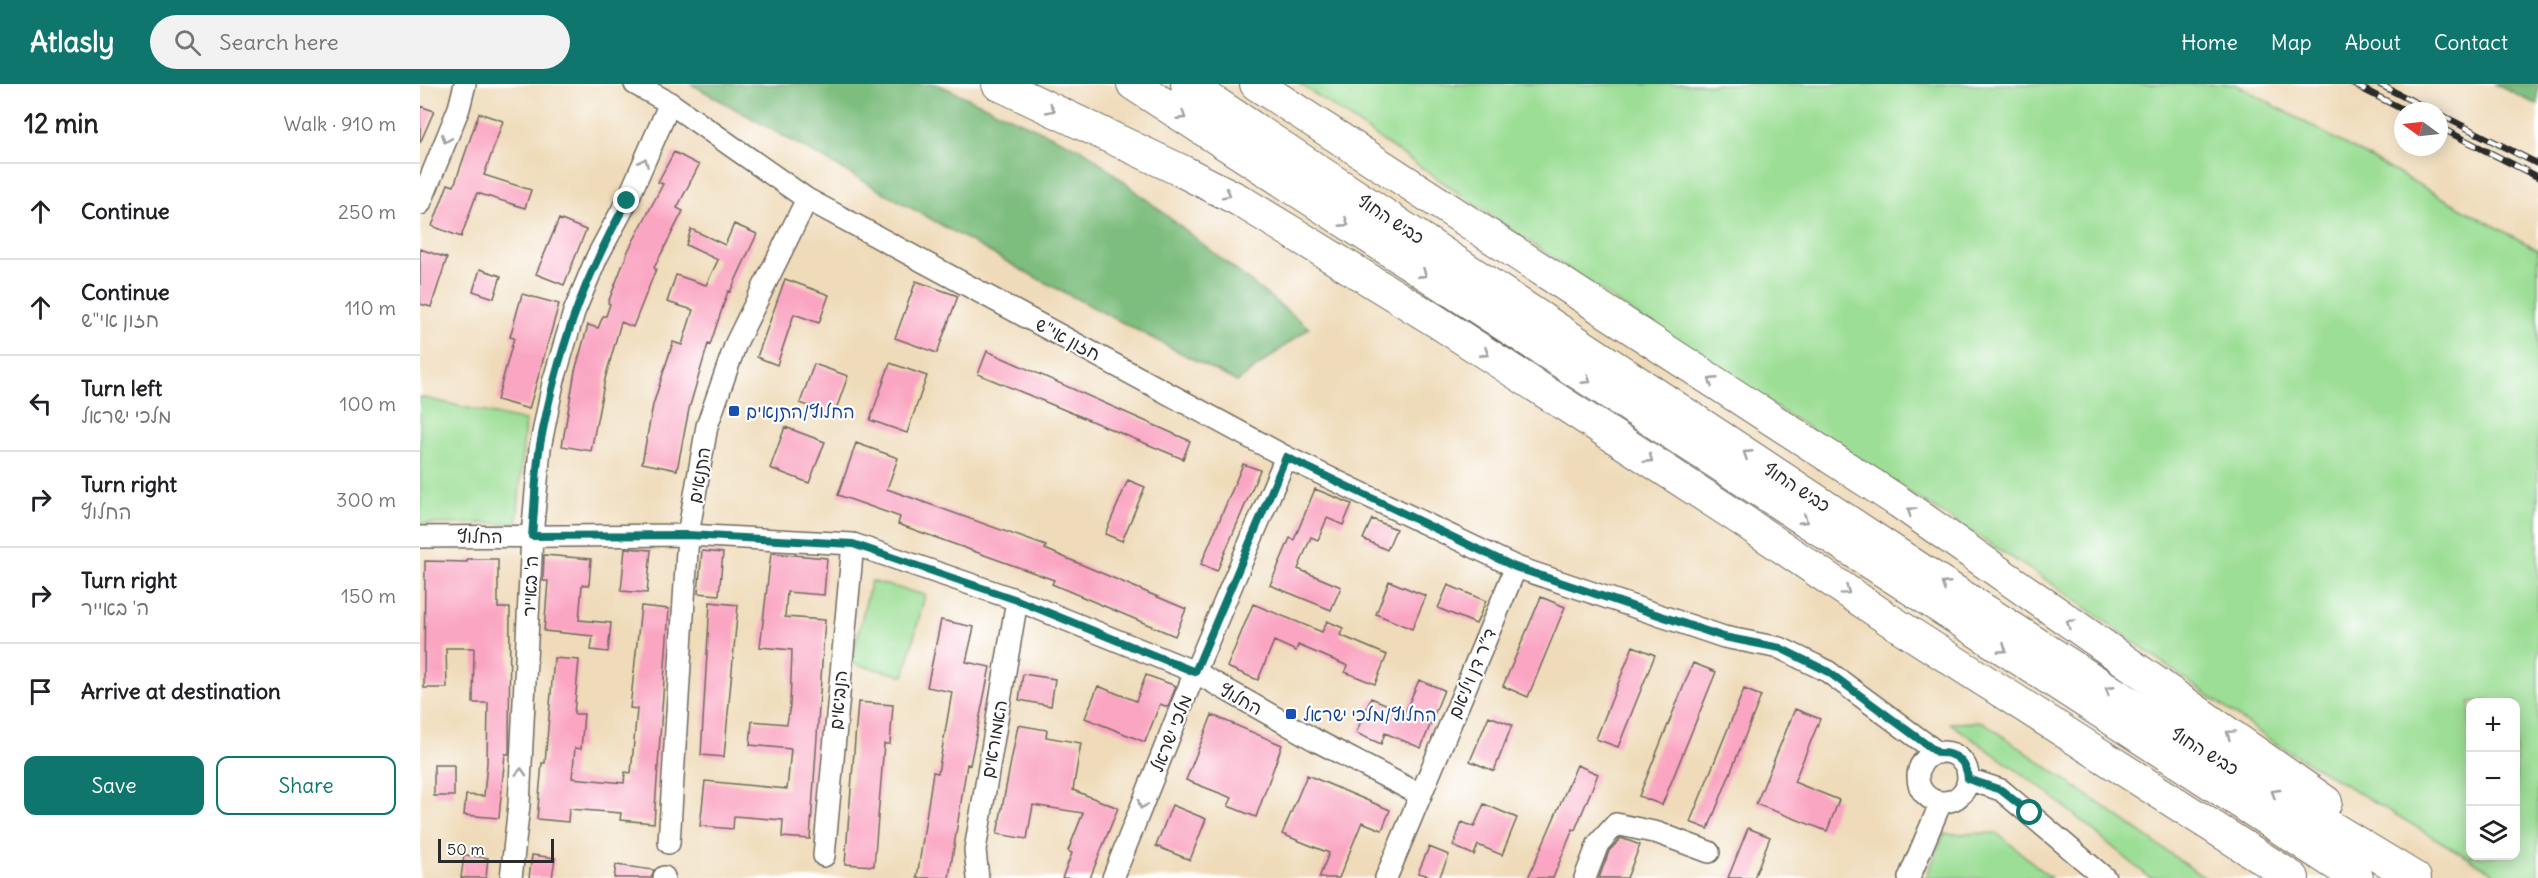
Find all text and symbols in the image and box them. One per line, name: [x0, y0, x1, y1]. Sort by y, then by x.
search box: [150, 15, 570, 69]
text: Atlasly: [30, 24, 114, 60]
icon: search: [171, 26, 204, 59]
text: Search here: [219, 28, 339, 56]
text: Home: [2181, 29, 2238, 56]
text: Map: [2271, 29, 2312, 56]
text: About: [2345, 29, 2401, 56]
text: Contact: [2434, 29, 2508, 56]
one-way arrow: [1045, 101, 1056, 113]
north arrow: [2394, 102, 2448, 156]
text: 12 min: [24, 107, 98, 140]
one-way arrow: [1175, 109, 1186, 120]
text: Walk · 910 m: [284, 111, 396, 136]
one-way arrow: [441, 133, 453, 144]
one-way arrow: [637, 158, 649, 169]
route end: [613, 187, 639, 213]
one-way arrow: [1220, 187, 1231, 198]
street label: כביש החוף: [1353, 189, 1429, 249]
icon: ahead: [24, 195, 57, 228]
text: Continue: [81, 197, 170, 225]
text: 250 m: [338, 199, 396, 224]
one-way arrow: [1338, 216, 1349, 227]
one-way arrow: [1416, 267, 1427, 278]
text: Continue: [81, 278, 170, 306]
icon: ahead: [24, 291, 57, 324]
text: 110 m: [345, 295, 396, 320]
text: חזון אי"ש: [81, 307, 159, 332]
street label: חזון אי"ש: [1032, 312, 1104, 366]
one-way arrow: [1479, 346, 1490, 357]
one-way arrow: [1580, 373, 1591, 384]
text: Turn left: [81, 374, 162, 402]
one-way arrow: [1708, 377, 1719, 388]
icon: left: [24, 387, 57, 420]
text: 100 m: [339, 391, 396, 416]
place label: החלוץ/התנאים: [746, 400, 855, 423]
text: מלכי ישראל: [81, 403, 172, 428]
marker: החלוץ/התנאים: [727, 404, 741, 418]
street label: התנאים: [683, 445, 715, 505]
one-way arrow: [1743, 451, 1754, 462]
one-way arrow: [1643, 452, 1653, 464]
street label: כביש החוף: [1759, 457, 1835, 517]
text: Turn right: [81, 470, 177, 498]
icon: right: [24, 483, 57, 516]
text: 300 m: [336, 487, 396, 512]
text: החלוץ: [81, 499, 132, 524]
one-way arrow: [1906, 507, 1917, 518]
one-way arrow: [1797, 513, 1808, 524]
street label: החלוץ: [457, 525, 503, 548]
street label: ה' באייר: [517, 555, 543, 617]
text: Turn right: [81, 566, 177, 594]
icon: right: [24, 579, 57, 612]
one-way arrow: [1941, 580, 1951, 592]
text: 150 m: [341, 583, 396, 608]
one-way arrow: [1840, 584, 1851, 595]
text: ה' באייר: [81, 595, 149, 620]
one-way arrow: [2066, 619, 2077, 630]
street label: ד״ר דן ויליאם: [1443, 625, 1501, 721]
one-way arrow: [1996, 641, 2007, 652]
street label: הנביאים: [824, 669, 852, 731]
icon: arrive: [24, 675, 57, 708]
text: Arrive at destination: [81, 677, 281, 705]
street label: החלוץ: [1215, 678, 1267, 720]
one-way arrow: [2105, 687, 2116, 698]
street label: מלכי ישראל: [1145, 691, 1197, 775]
street label: האמוראים: [976, 698, 1012, 780]
map controls: [2466, 698, 2520, 860]
button: +: [2466, 698, 2520, 752]
place label: החלוץ/מלכי ישראל: [1303, 703, 1437, 726]
marker: החלוץ/מלכי ישראל: [1284, 707, 1298, 721]
street label: כביש החוף: [2167, 722, 2243, 780]
one-way arrow: [2226, 731, 2237, 742]
button: −: [2466, 752, 2520, 806]
button: Save: [24, 756, 204, 815]
button: Share: [216, 756, 396, 815]
one-way arrow: [514, 768, 527, 777]
one-way arrow: [2271, 789, 2281, 801]
one-way arrow: [1137, 799, 1149, 810]
route start: [2016, 799, 2042, 825]
button: layers: [2466, 806, 2520, 860]
scale bar: [438, 836, 554, 864]
text: 50 m: [447, 839, 485, 859]

